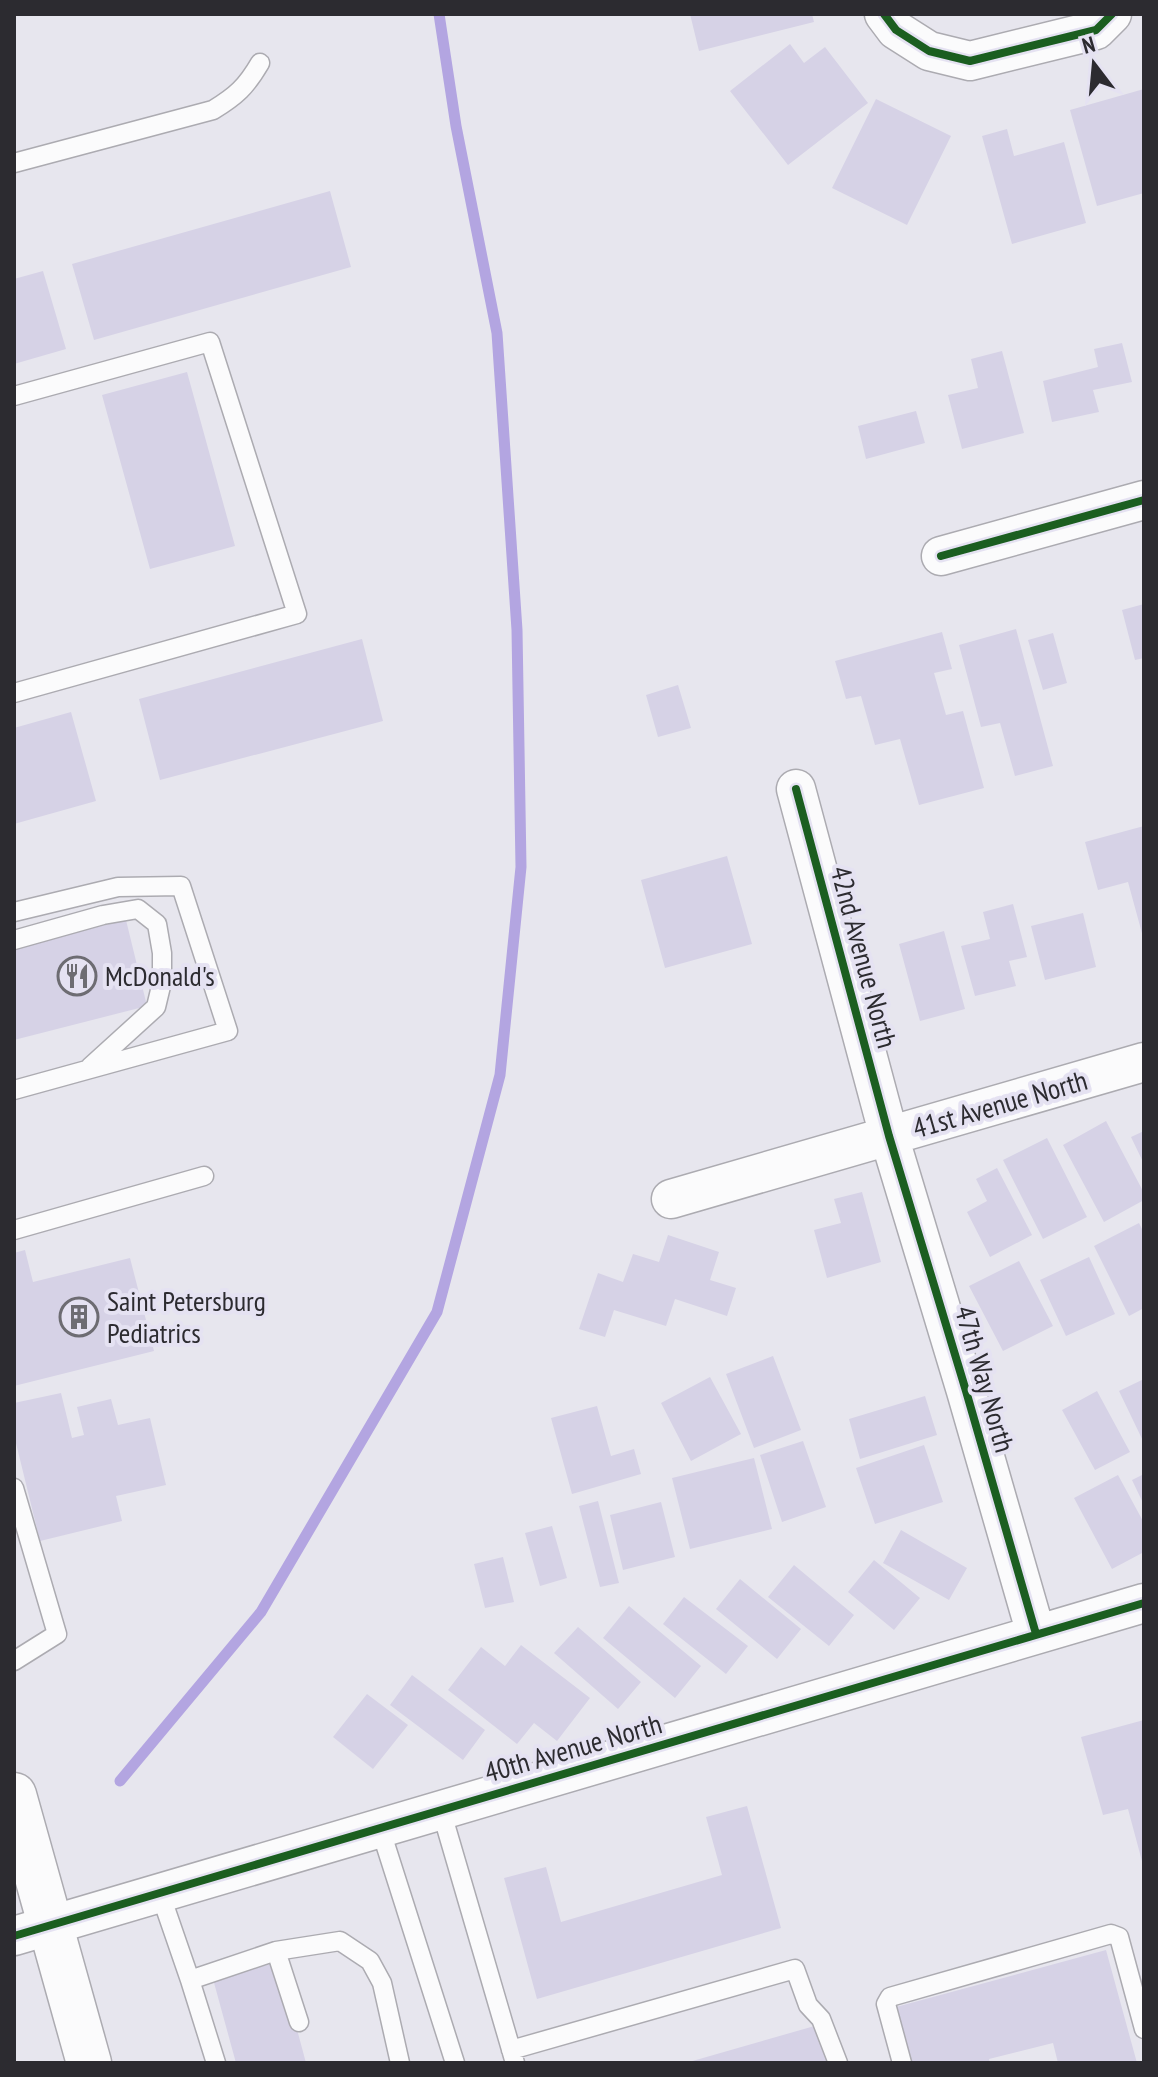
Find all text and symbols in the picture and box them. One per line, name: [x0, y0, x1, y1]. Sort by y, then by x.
north arrow: [1054, 24, 1134, 104]
text: N: [1079, 30, 1098, 60]
street label: 42nd Avenue North: [822, 862, 907, 1052]
restaurant icon: McDonald's: [56, 955, 98, 997]
place label: McDonald's: [105, 957, 215, 994]
street label: 41st Avenue North: [908, 1061, 1091, 1146]
place label: Saint Petersburg Pediatrics: [107, 1282, 266, 1351]
building icon: Saint Petersburg Pediatrics: [58, 1296, 100, 1338]
street label: 47th Way North: [947, 1301, 1024, 1456]
street label: 40th Avenue North: [480, 1705, 666, 1790]

